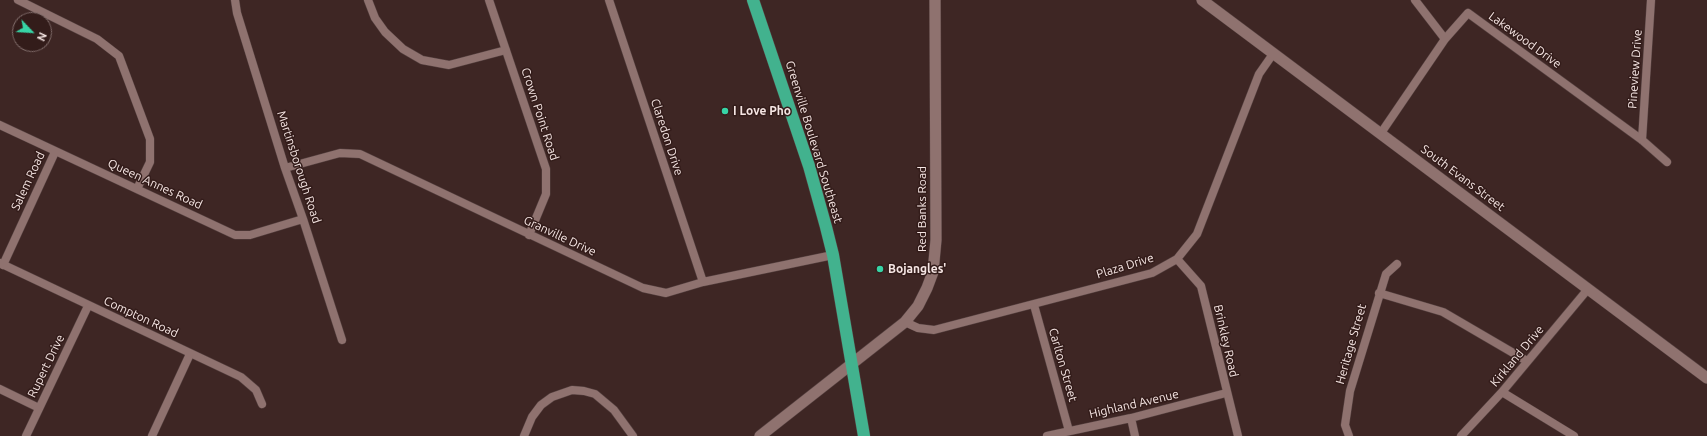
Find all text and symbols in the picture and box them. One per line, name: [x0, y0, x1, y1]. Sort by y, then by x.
street label: Lakewood Drive: [1486, 9, 1564, 71]
north arrow: [12, 12, 52, 52]
street label: Pineview Drive: [1625, 29, 1645, 109]
text: N: [35, 30, 49, 43]
street label: Greenville Boulevard Southeast: [782, 59, 846, 225]
street label: Crown Point Road: [518, 66, 562, 162]
street label: Claredon Drive: [648, 97, 686, 177]
place label: I Love Pho: [733, 104, 791, 118]
marker: I Love Pho: [720, 106, 730, 116]
street label: Martinsborough Road: [274, 109, 324, 225]
street label: South Evans Street: [1418, 142, 1508, 214]
street label: Salem Road: [8, 149, 48, 213]
street label: Queen Annes Road: [105, 156, 205, 212]
street label: Red Banks Road: [915, 166, 929, 252]
street label: Granville Drive: [521, 213, 599, 259]
street label: Plaza Drive: [1095, 250, 1155, 282]
place label: Bojangles': [888, 262, 946, 276]
marker: Bojangles': [875, 264, 885, 274]
street label: Compton Road: [101, 293, 181, 341]
street label: Heritage Street: [1333, 302, 1369, 386]
street label: Brinkley Road: [1211, 303, 1241, 379]
street label: Kirkland Drive: [1487, 322, 1547, 390]
street label: Carlton Street: [1046, 326, 1080, 404]
street label: Rupert Drive: [25, 332, 67, 400]
street label: Highland Avenue: [1088, 387, 1180, 421]

